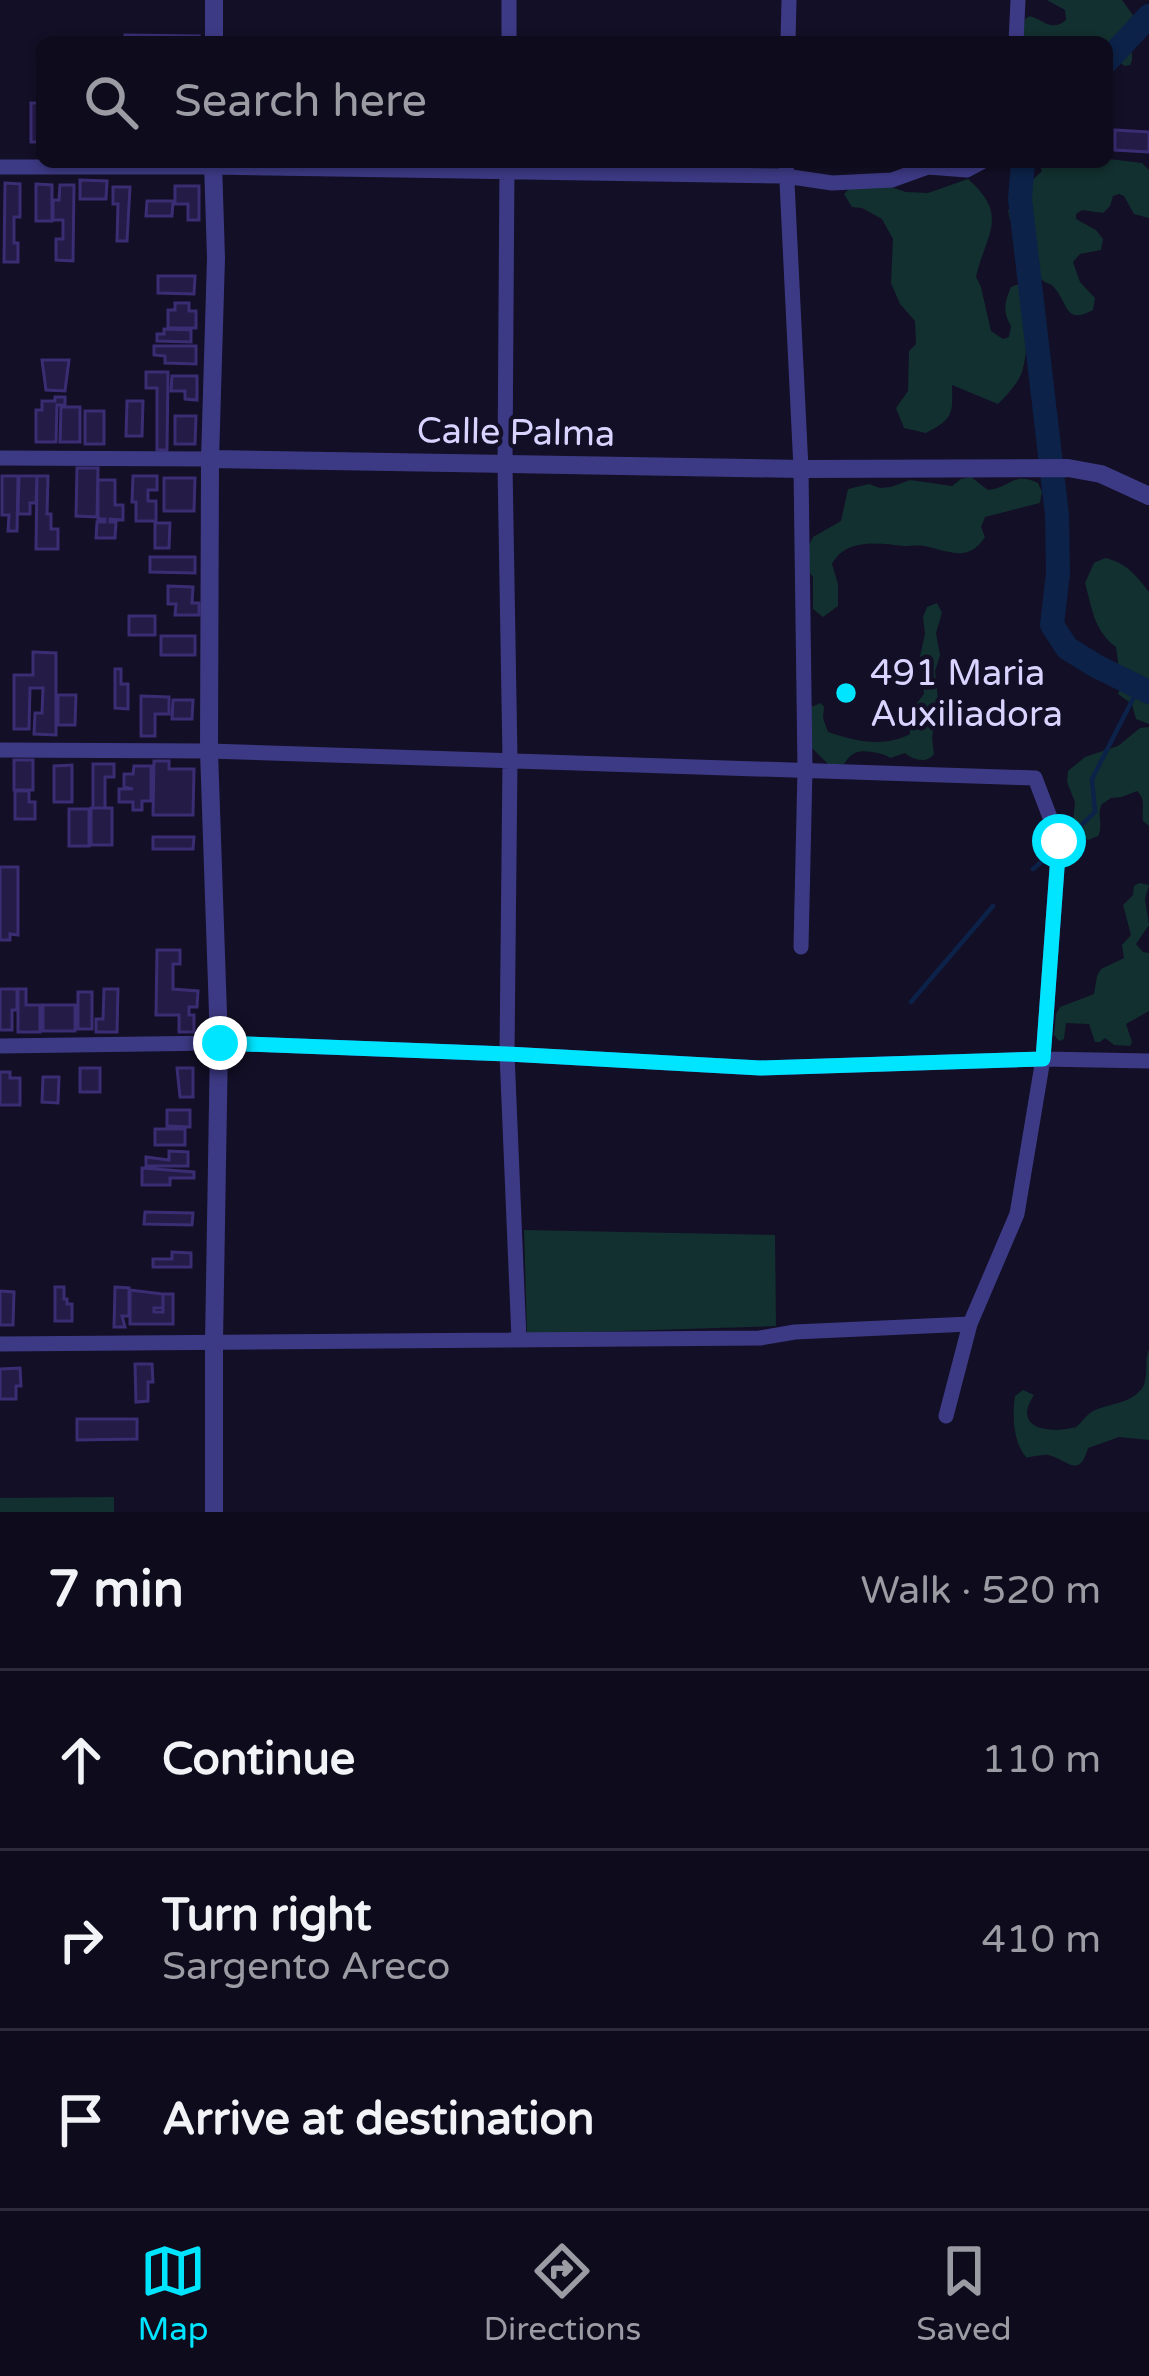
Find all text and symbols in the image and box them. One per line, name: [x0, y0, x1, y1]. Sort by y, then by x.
search box: [36, 36, 1113, 168]
icon: search: [78, 69, 144, 135]
text: Search here: [174, 75, 427, 129]
street label: Calle Palma: [416, 409, 616, 456]
place label: 491 Maria Auxiliadora: [870, 652, 1063, 736]
marker: 491 Maria Auxiliadora: [833, 680, 859, 706]
route start: [1032, 814, 1086, 868]
route end: [193, 1016, 247, 1070]
text: 7 min: [48, 1559, 184, 1621]
text: Walk · 520 m: [860, 1567, 1101, 1614]
icon: ahead: [48, 1727, 114, 1793]
text: Continue: [162, 1733, 355, 1787]
text: 110 m: [982, 1736, 1101, 1783]
text: Turn right: [162, 1889, 371, 1943]
icon: right: [48, 1907, 114, 1973]
text: 410 m: [982, 1916, 1101, 1963]
text: Sargento Areco: [162, 1943, 450, 1990]
icon: arrive: [48, 2087, 114, 2153]
text: Arrive at destination: [162, 2093, 594, 2147]
tab: Map: [137, 2238, 209, 2349]
tab: Directions: [483, 2238, 641, 2349]
tab: Saved: [916, 2238, 1012, 2349]

